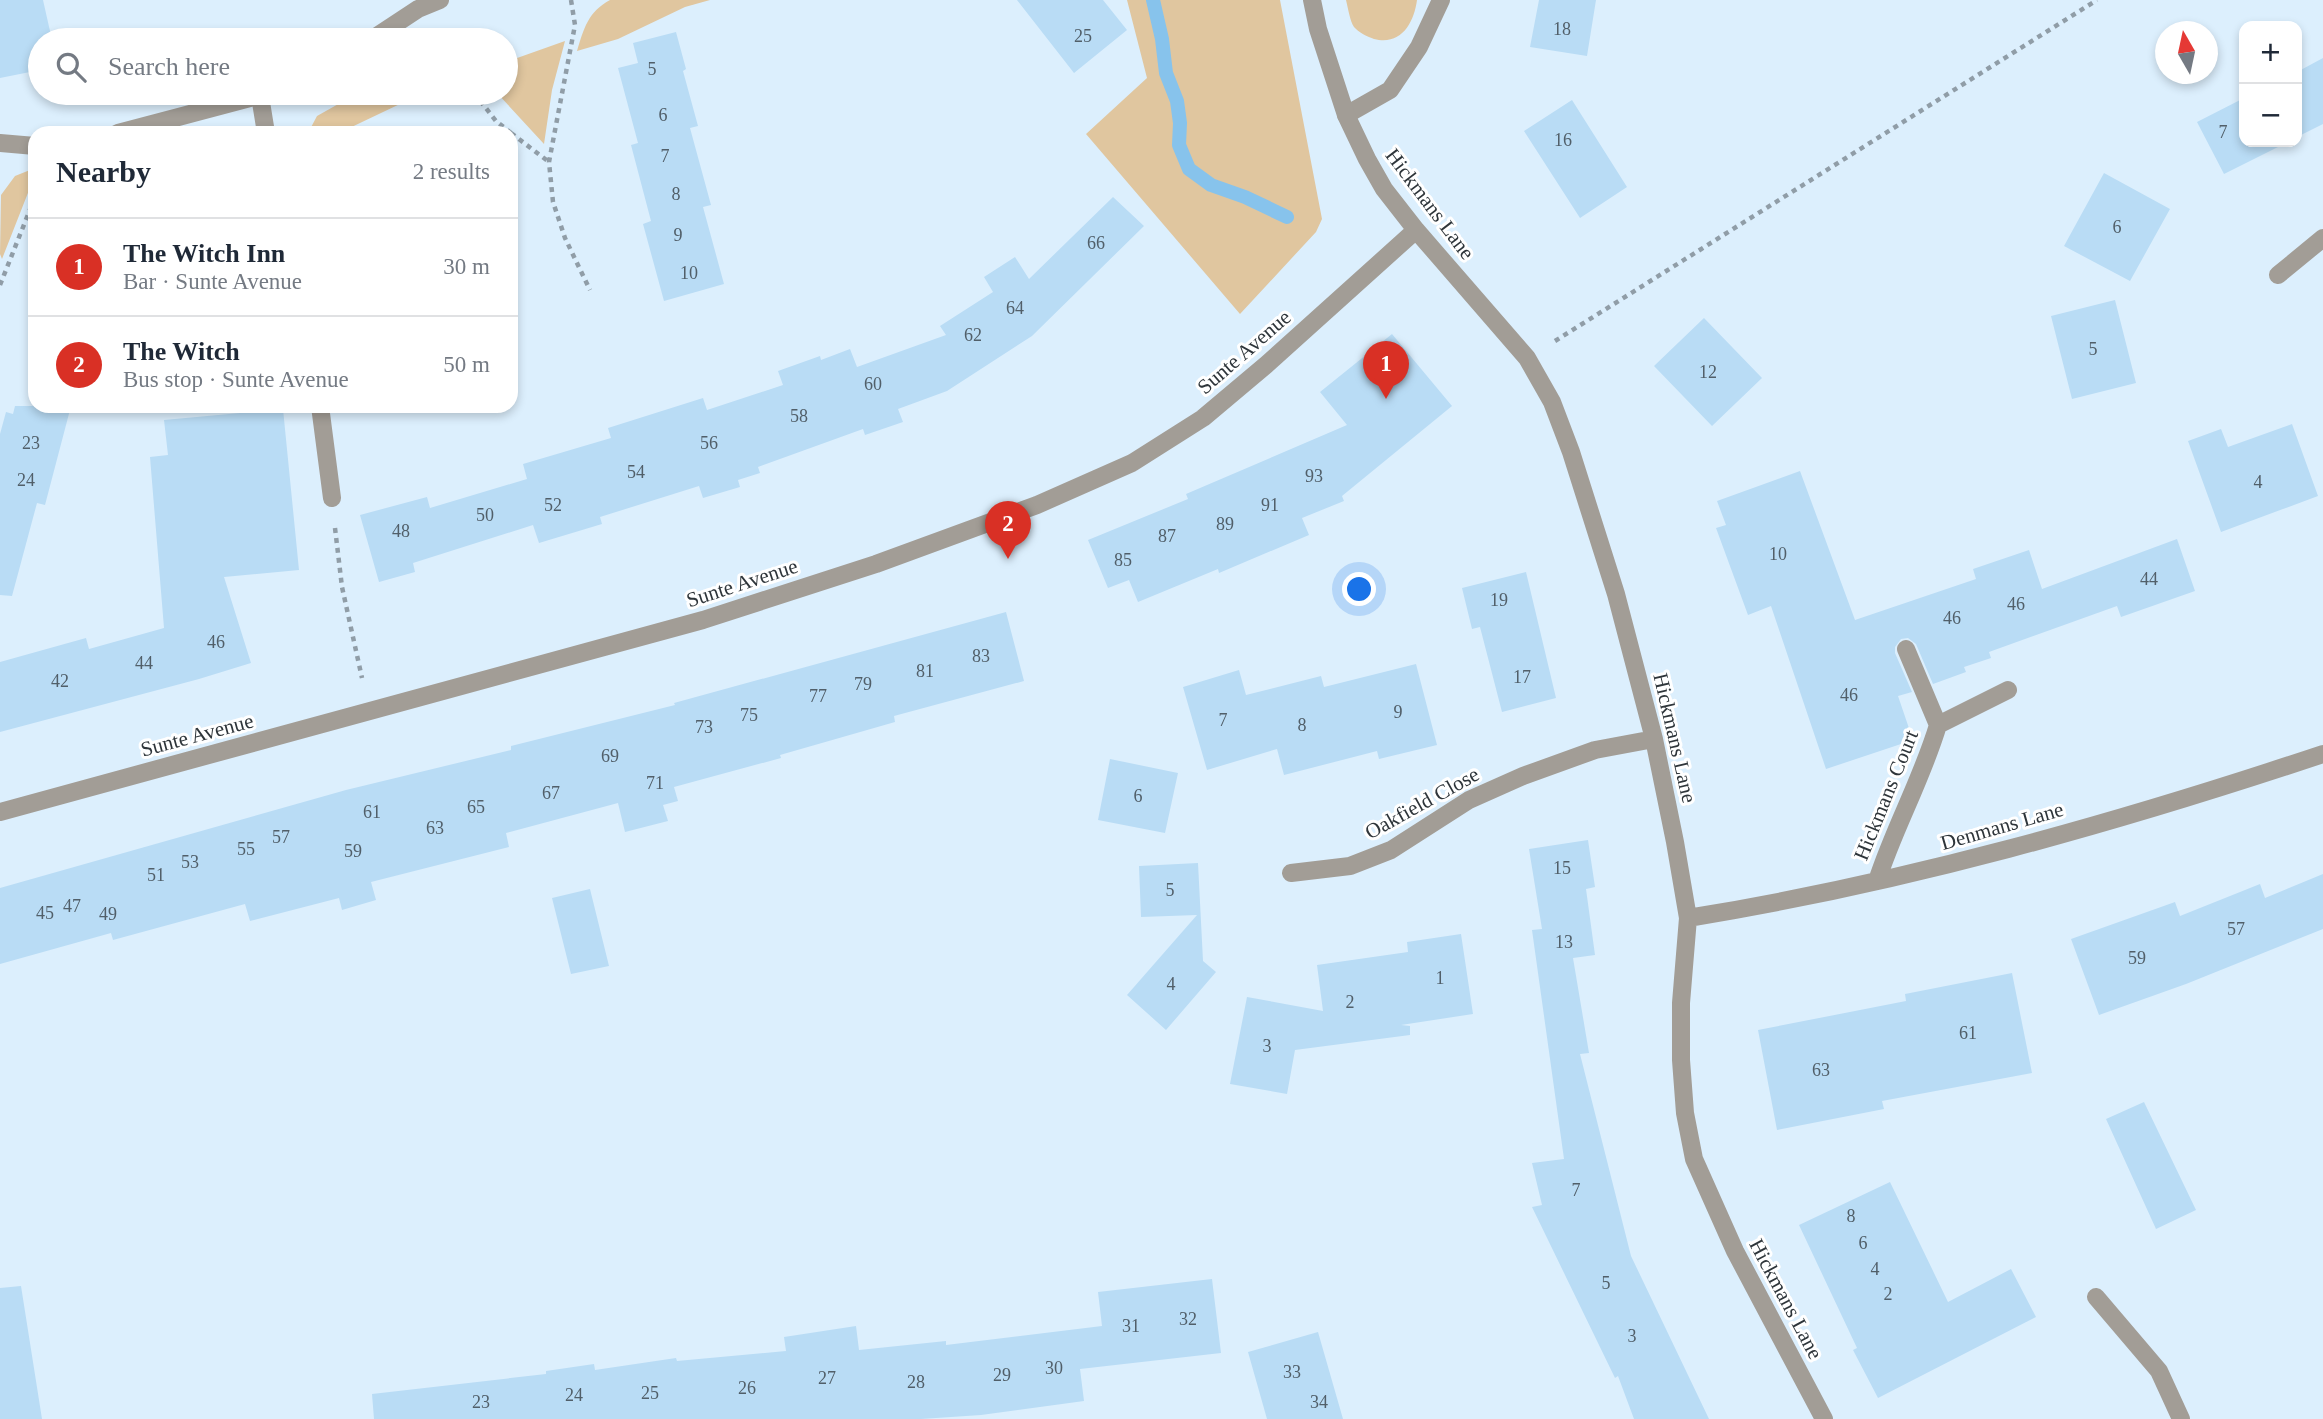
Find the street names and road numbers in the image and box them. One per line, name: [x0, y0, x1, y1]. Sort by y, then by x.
street label: Hickmans Lane: [1381, 144, 1479, 264]
street label: Sunte Avenue: [1192, 305, 1296, 399]
street label: Sunte Avenue: [683, 554, 801, 612]
street label: Hickmans Lane: [1648, 671, 1702, 805]
street label: Sunte Avenue: [138, 708, 256, 762]
street label: Hickmans Court: [1849, 726, 1923, 864]
street label: Oakfield Close: [1361, 762, 1483, 844]
street label: Denmans Lane: [1938, 797, 2066, 855]
street label: Hickmans Lane: [1744, 1235, 1828, 1363]

